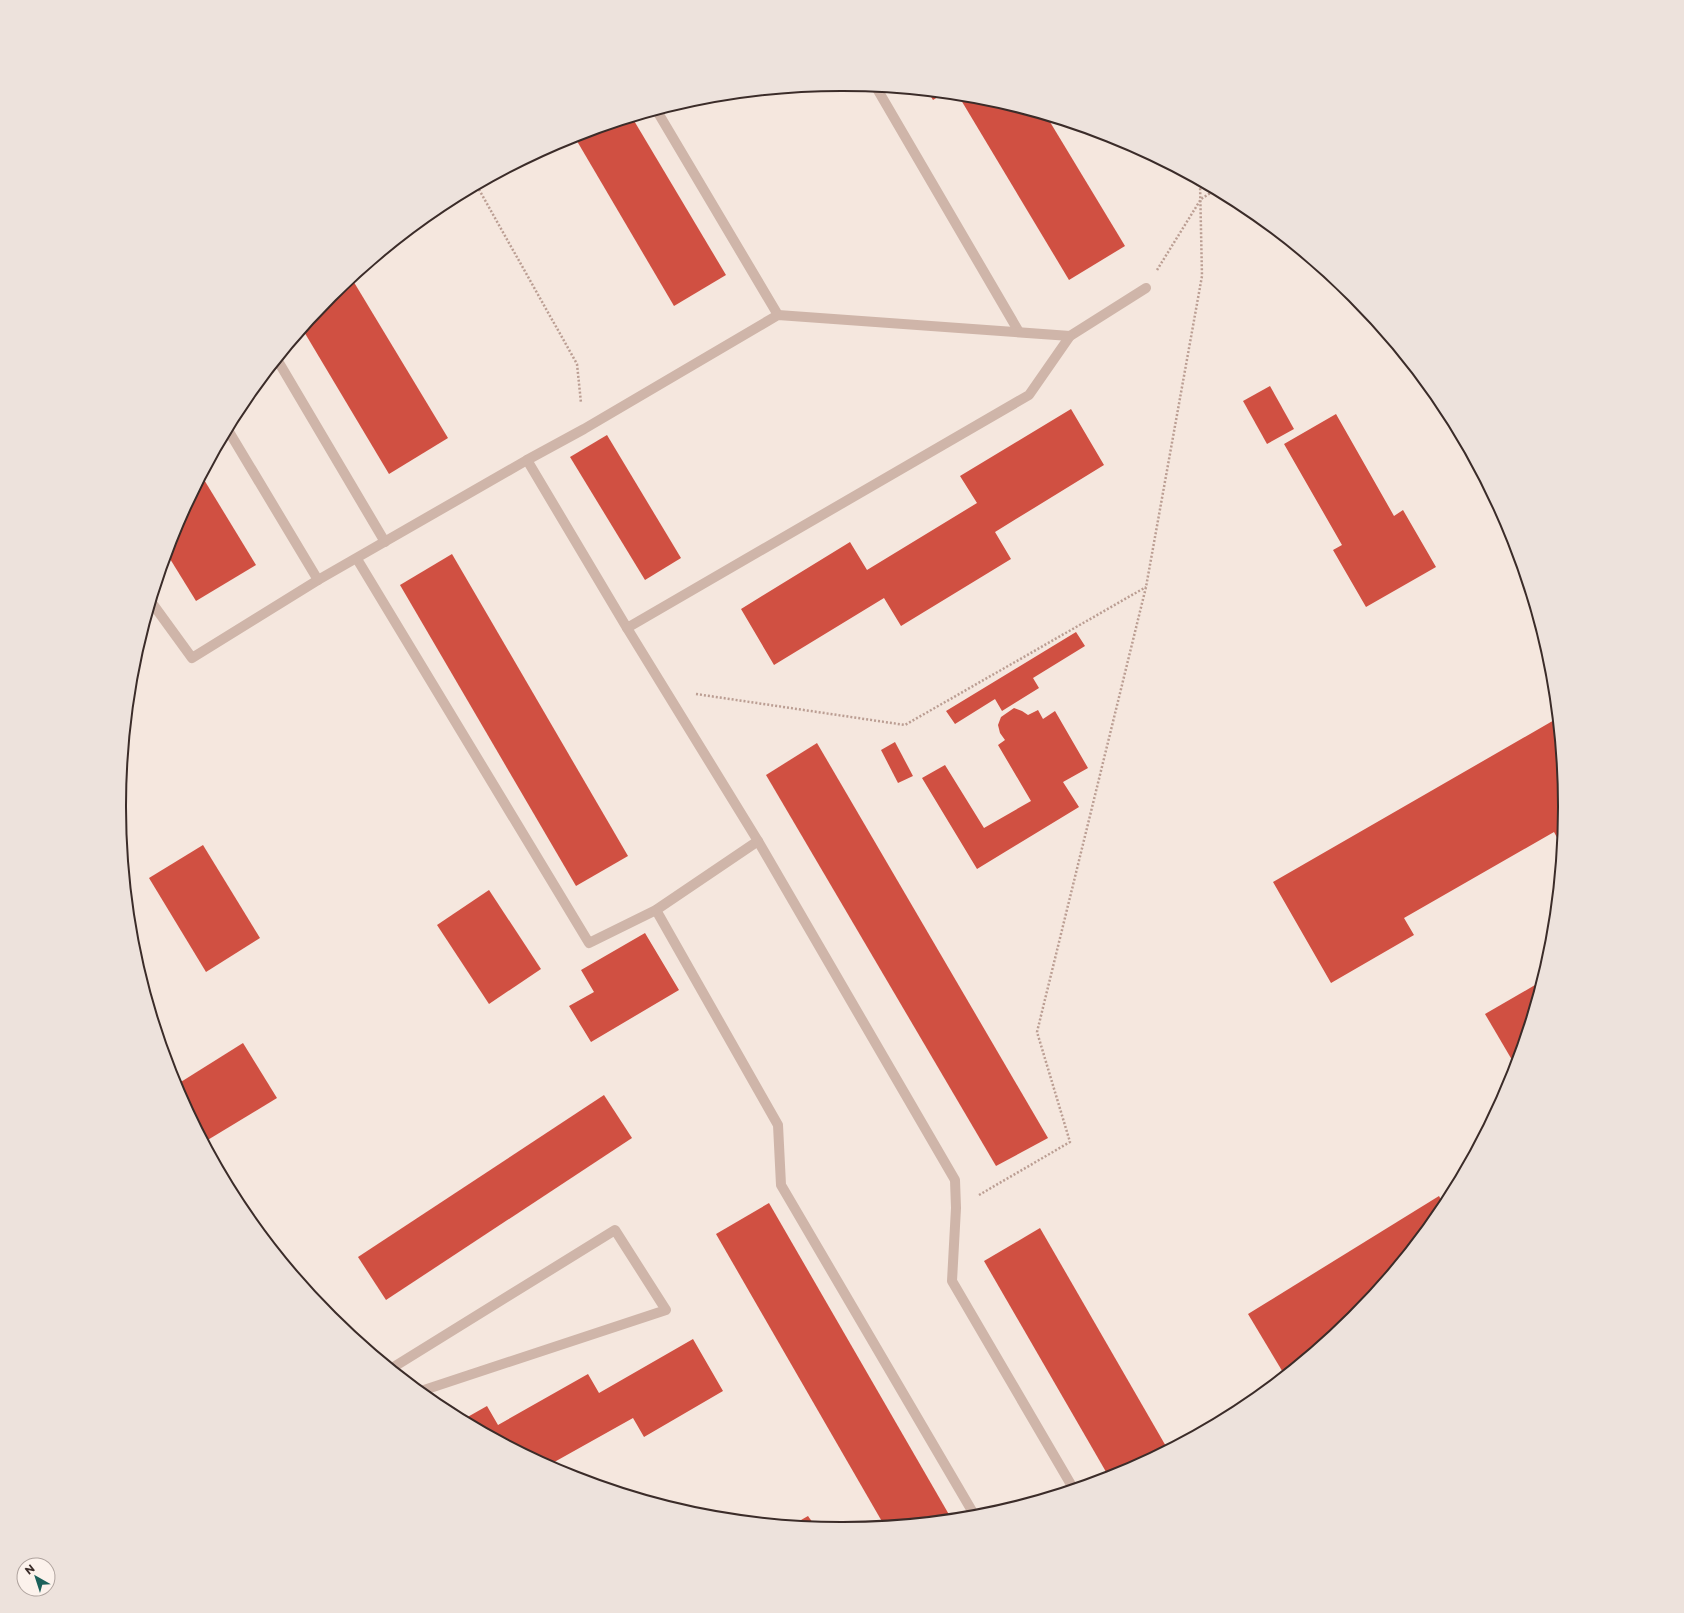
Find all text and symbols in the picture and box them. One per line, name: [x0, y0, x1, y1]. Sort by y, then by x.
north arrow: [16, 1557, 56, 1597]
text: N: [22, 1561, 38, 1577]

